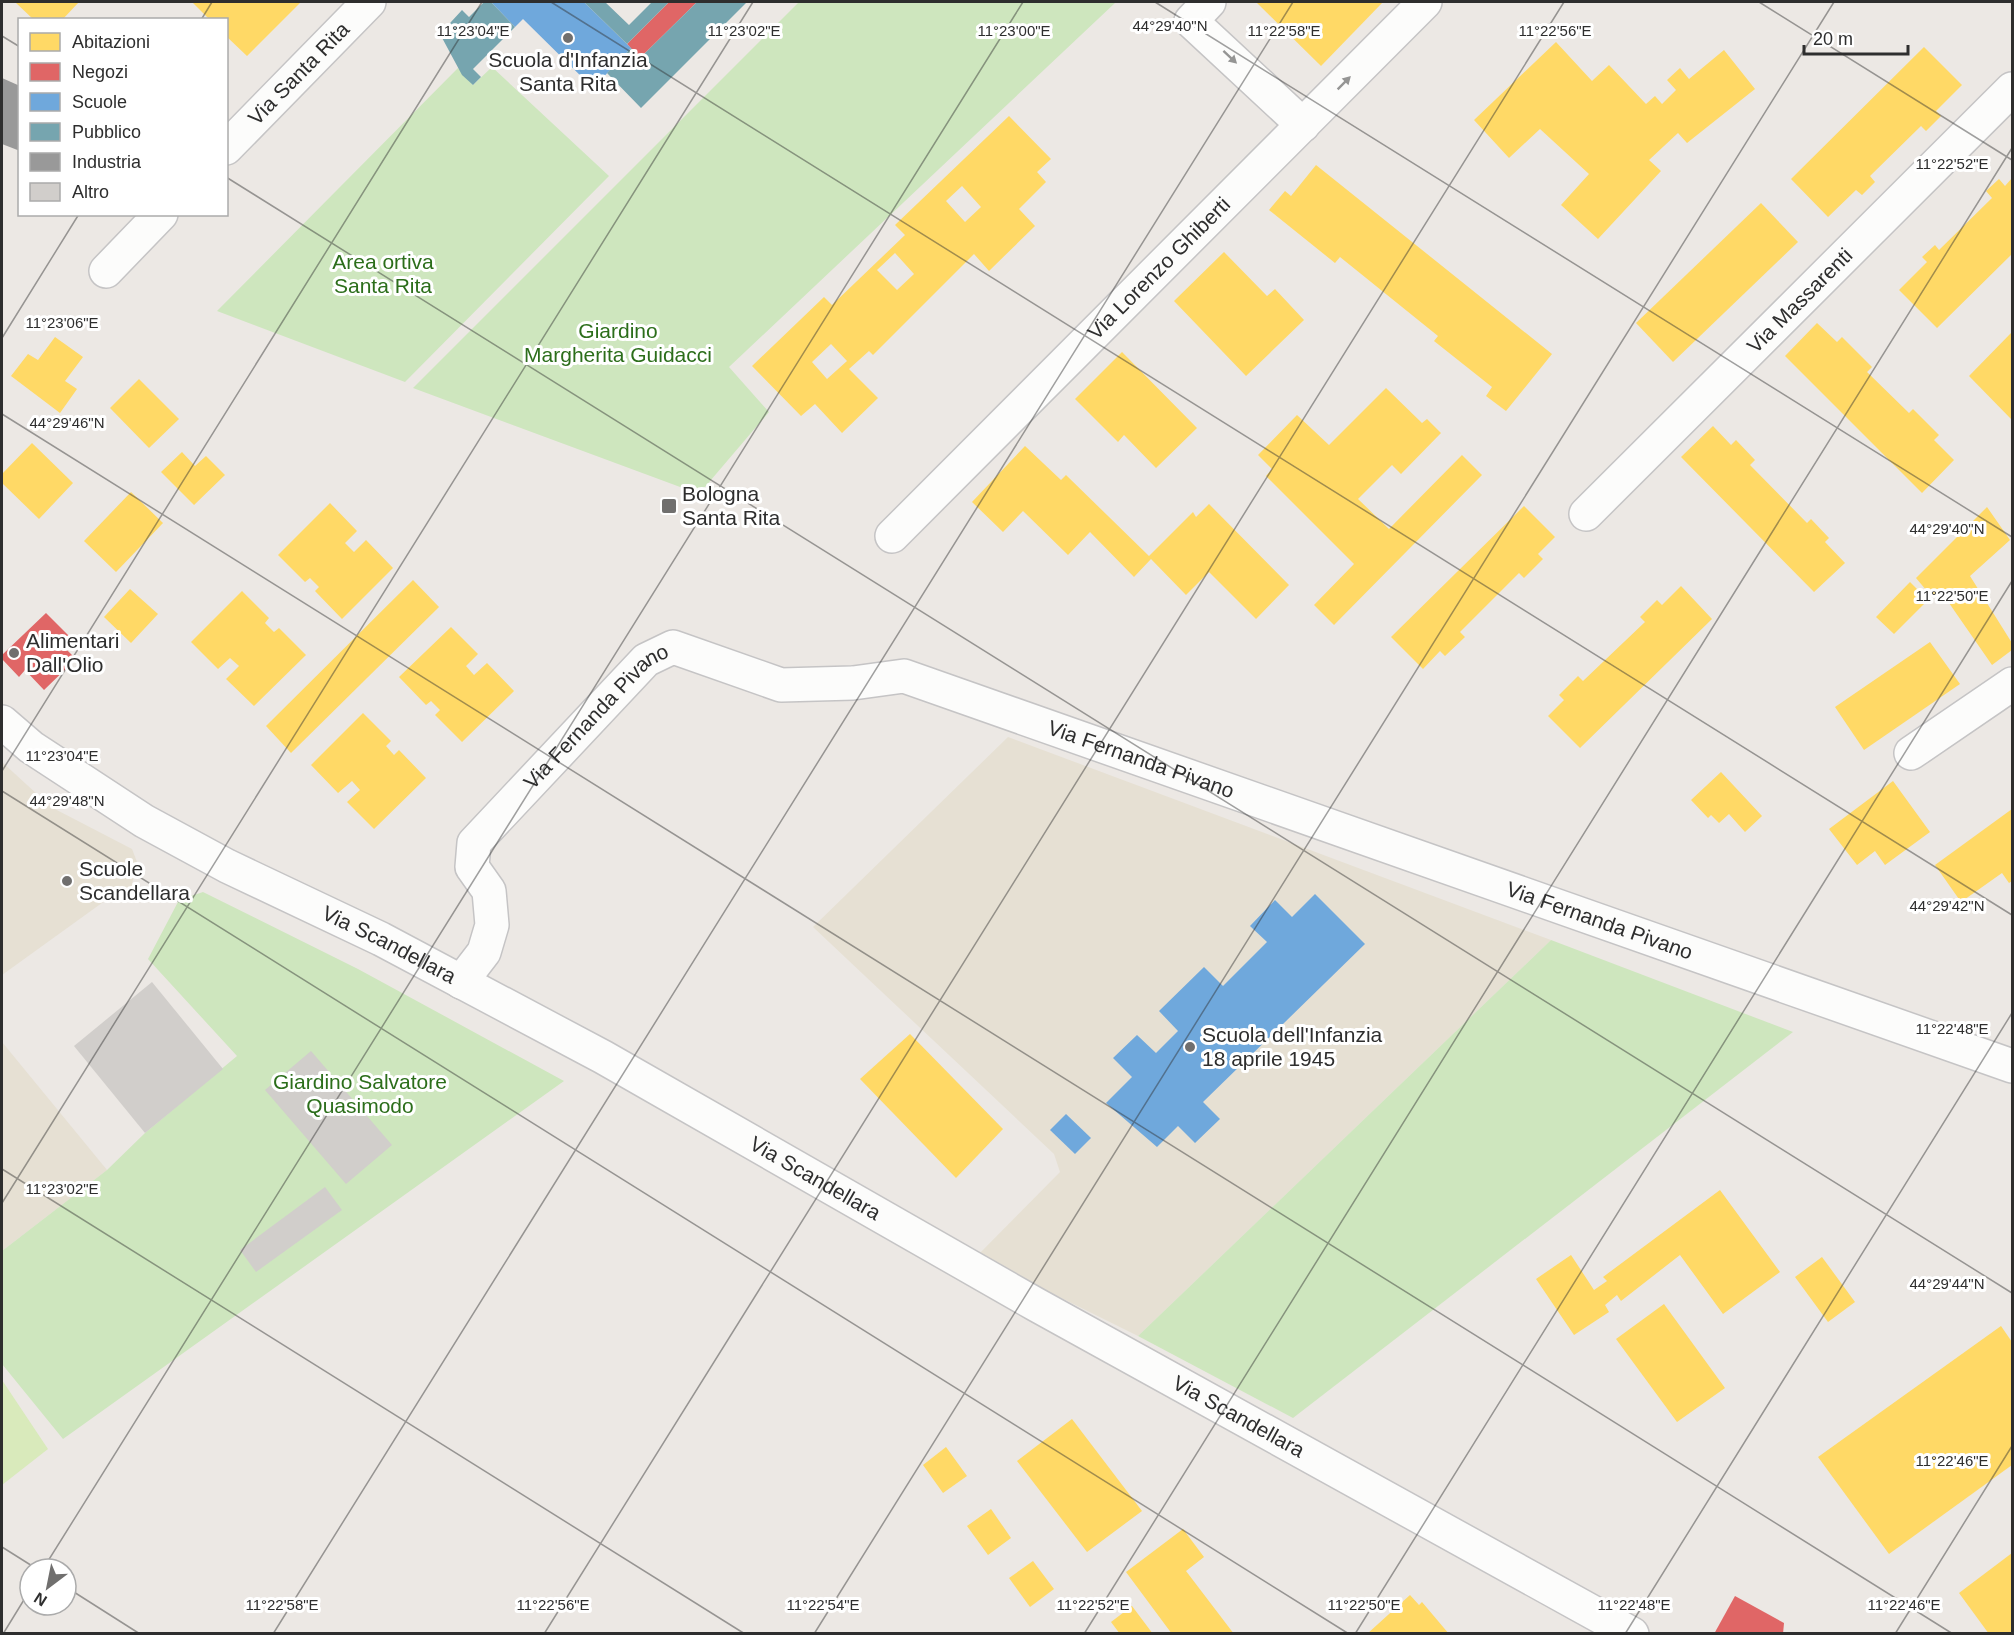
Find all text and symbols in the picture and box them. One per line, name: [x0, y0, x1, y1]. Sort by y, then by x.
street label: Via Santa Rita: [243, 17, 354, 129]
text: 44°29'40"N: [1132, 17, 1208, 34]
legend: [18, 18, 228, 216]
scale bar: [1804, 18, 1908, 56]
text: 11°23'04"E: [436, 22, 510, 39]
text: 11°23'02"E: [707, 22, 781, 39]
text: 11°23'00"E: [977, 22, 1051, 39]
text: 11°22'58"E: [1247, 22, 1321, 39]
text: 11°22'56"E: [1518, 22, 1592, 39]
text: 20 m: [1813, 29, 1853, 49]
marker: Scuola d'Infanzia Santa Rita: [561, 31, 575, 45]
text: Abitazioni: [72, 32, 150, 52]
place label: Scuola d'Infanzia Santa Rita: [488, 48, 648, 95]
one-way arrow: [1222, 50, 1237, 64]
text: Negozi: [72, 62, 128, 82]
one-way arrow: [1337, 76, 1351, 91]
text: Scuole: [72, 92, 127, 112]
text: Pubblico: [72, 122, 141, 142]
text: Industria: [72, 152, 142, 172]
text: 11°22'52"E: [1915, 155, 1989, 172]
text: Altro: [72, 182, 109, 202]
street label: Via Lorenzo Ghiberti: [1083, 192, 1234, 344]
street label: Via Massarenti: [1742, 243, 1857, 357]
park label: Area ortiva Santa Rita: [332, 250, 434, 297]
text: 11°23'06"E: [25, 314, 99, 331]
park label: Giardino Margherita Guidacci: [524, 319, 712, 366]
text: 44°29'46"N: [29, 414, 105, 431]
place label: Bologna Santa Rita: [682, 482, 780, 529]
marker: Bologna Santa Rita: [660, 497, 678, 515]
text: 44°29'40"N: [1909, 520, 1985, 537]
text: 11°22'50"E: [1915, 587, 1989, 604]
place label: Alimentari Dall'Olio: [26, 629, 119, 676]
street label: Via Fernanda Pivano: [519, 639, 672, 793]
marker: Alimentari Dall'Olio: [7, 646, 21, 660]
street label: Via Fernanda Pivano: [1045, 716, 1237, 802]
text: 11°23'04"E: [25, 747, 99, 764]
text: 44°29'48"N: [29, 792, 105, 809]
place label: Scuole Scandellara: [79, 857, 190, 904]
marker: Scuole Scandellara: [60, 874, 74, 888]
street label: Via Fernanda Pivano: [1503, 877, 1696, 964]
text: 44°29'42"N: [1909, 897, 1985, 914]
street label: Via Scandellara: [319, 901, 460, 988]
text: 11°22'48"E: [1915, 1020, 1989, 1037]
place label: Scuola dell'Infanzia 18 aprile 1945: [1202, 1023, 1383, 1070]
marker: Scuola dell'Infanzia 18 aprile 1945: [1183, 1040, 1197, 1054]
park label: Giardino Salvatore Quasimodo: [273, 1070, 447, 1117]
street label: Via Scandellara: [746, 1131, 885, 1224]
text: 11°23'02"E: [25, 1180, 99, 1197]
text: 44°29'44"N: [1909, 1275, 1985, 1292]
street label: Via Scandellara: [1169, 1371, 1309, 1462]
text: 11°22'46"E: [1915, 1452, 1989, 1469]
north arrow: [18, 1557, 78, 1617]
text: N: [31, 1589, 50, 1610]
text: 11°22'58"E: [245, 1596, 319, 1613]
text: 11°22'56"E: [516, 1596, 590, 1613]
text: 11°22'54"E: [786, 1596, 860, 1613]
text: 11°22'52"E: [1056, 1596, 1130, 1613]
text: 11°22'50"E: [1327, 1596, 1401, 1613]
text: 11°22'48"E: [1597, 1596, 1671, 1613]
text: 11°22'46"E: [1867, 1596, 1941, 1613]

